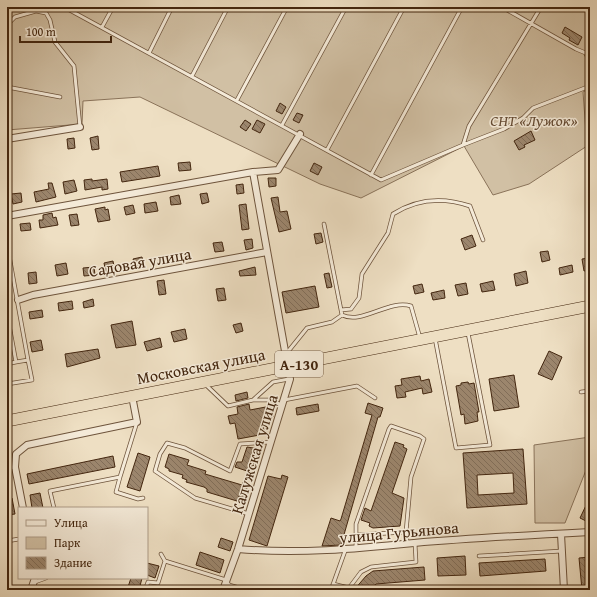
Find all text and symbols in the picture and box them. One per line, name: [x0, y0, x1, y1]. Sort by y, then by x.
scale bar: [20, 18, 111, 44]
text: 100 m: [26, 23, 56, 40]
park label: СНТ «Лужок»: [490, 108, 578, 132]
street label: Садовая улица: [87, 241, 193, 283]
street label: Московская улица: [135, 342, 268, 390]
road number: А-130: [275, 351, 323, 377]
street label: Калужская улица: [224, 391, 284, 517]
legend: [18, 507, 148, 579]
text: Улица: [54, 514, 88, 531]
street label: улица Гурьянова: [337, 515, 460, 549]
text: Парк: [54, 534, 81, 551]
text: Здание: [54, 554, 93, 571]

